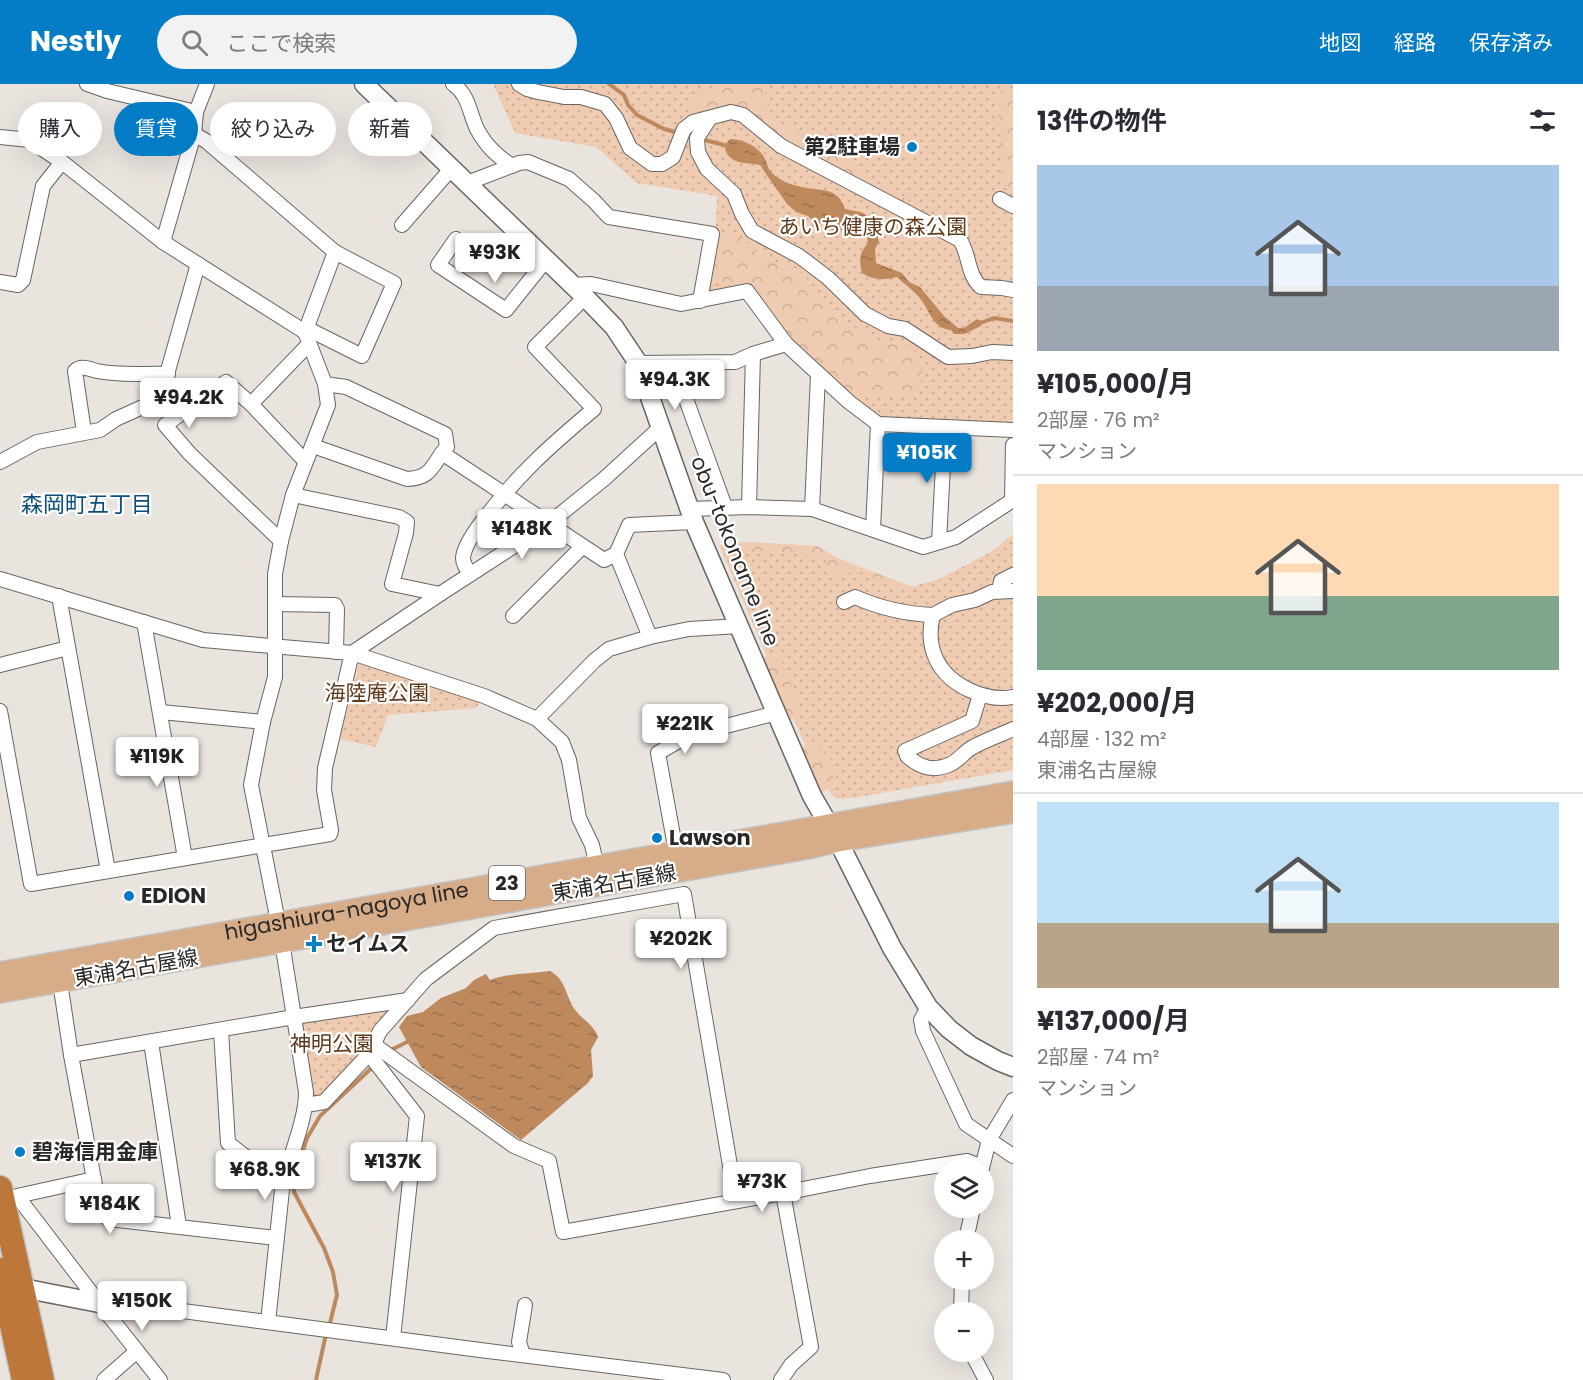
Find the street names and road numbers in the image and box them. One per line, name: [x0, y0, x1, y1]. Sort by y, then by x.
street label: obu-tokoname line: [684, 451, 787, 650]
street label: 東浦名古屋線: [549, 857, 678, 908]
road number: 23: [489, 866, 525, 900]
street label: higashiura-nagoya line: [222, 875, 471, 947]
street label: 東浦名古屋線: [71, 942, 200, 993]

